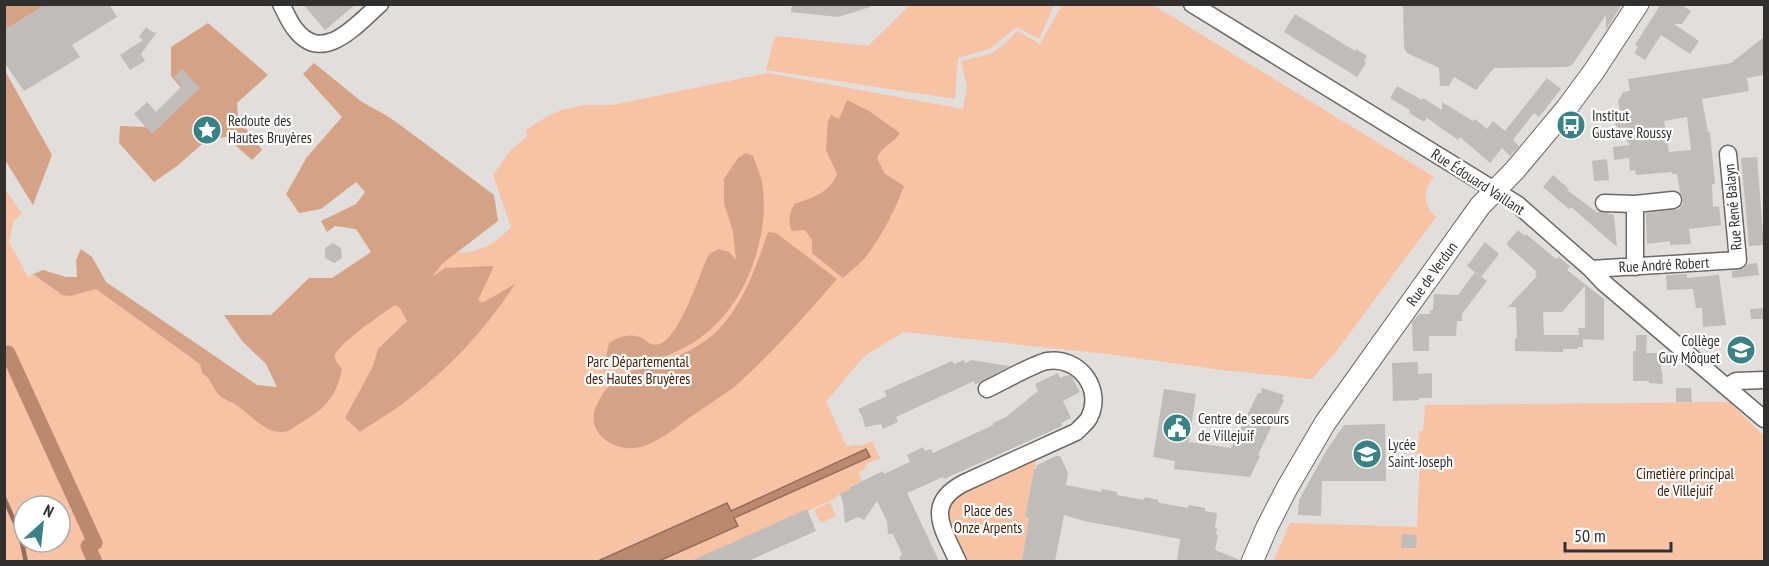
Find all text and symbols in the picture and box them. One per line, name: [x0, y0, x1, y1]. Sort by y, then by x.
place label: Institut Gustave Roussy: [1592, 106, 1672, 142]
bus stop icon: Institut Gustave Roussy: [1555, 109, 1587, 141]
place label: Redoute des Hautes Bruyères: [228, 111, 312, 147]
place icon: Redoute des Hautes Bruyères: [191, 114, 223, 146]
street label: Rue Édouard Vaillant: [1428, 144, 1529, 219]
street label: Rue René Balayn: [1719, 163, 1746, 251]
street label: Rue de Verdun: [1402, 238, 1461, 310]
street label: Rue André Robert: [1618, 253, 1710, 276]
place label: Collège Guy Môquet: [1658, 331, 1720, 367]
school or university icon: Collège Guy Môquet: [1725, 334, 1757, 366]
park label: Parc Départemental des Hautes Bruyères: [586, 352, 690, 388]
place label: Centre de secours de Villejuif: [1198, 409, 1289, 445]
public building icon: Centre de secours de Villejuif: [1161, 412, 1193, 444]
place label: Lycée Saint-Joseph: [1388, 435, 1453, 471]
school or university icon: Lycée Saint-Joseph: [1351, 438, 1383, 470]
park label: Cimetière principal de Villejuif: [1636, 464, 1735, 500]
north arrow: [12, 494, 72, 554]
text: N: [40, 500, 57, 522]
park label: Place des Onze Arpents: [954, 501, 1022, 537]
scale bar: [1565, 515, 1672, 553]
text: 50 m: [1574, 524, 1606, 547]

